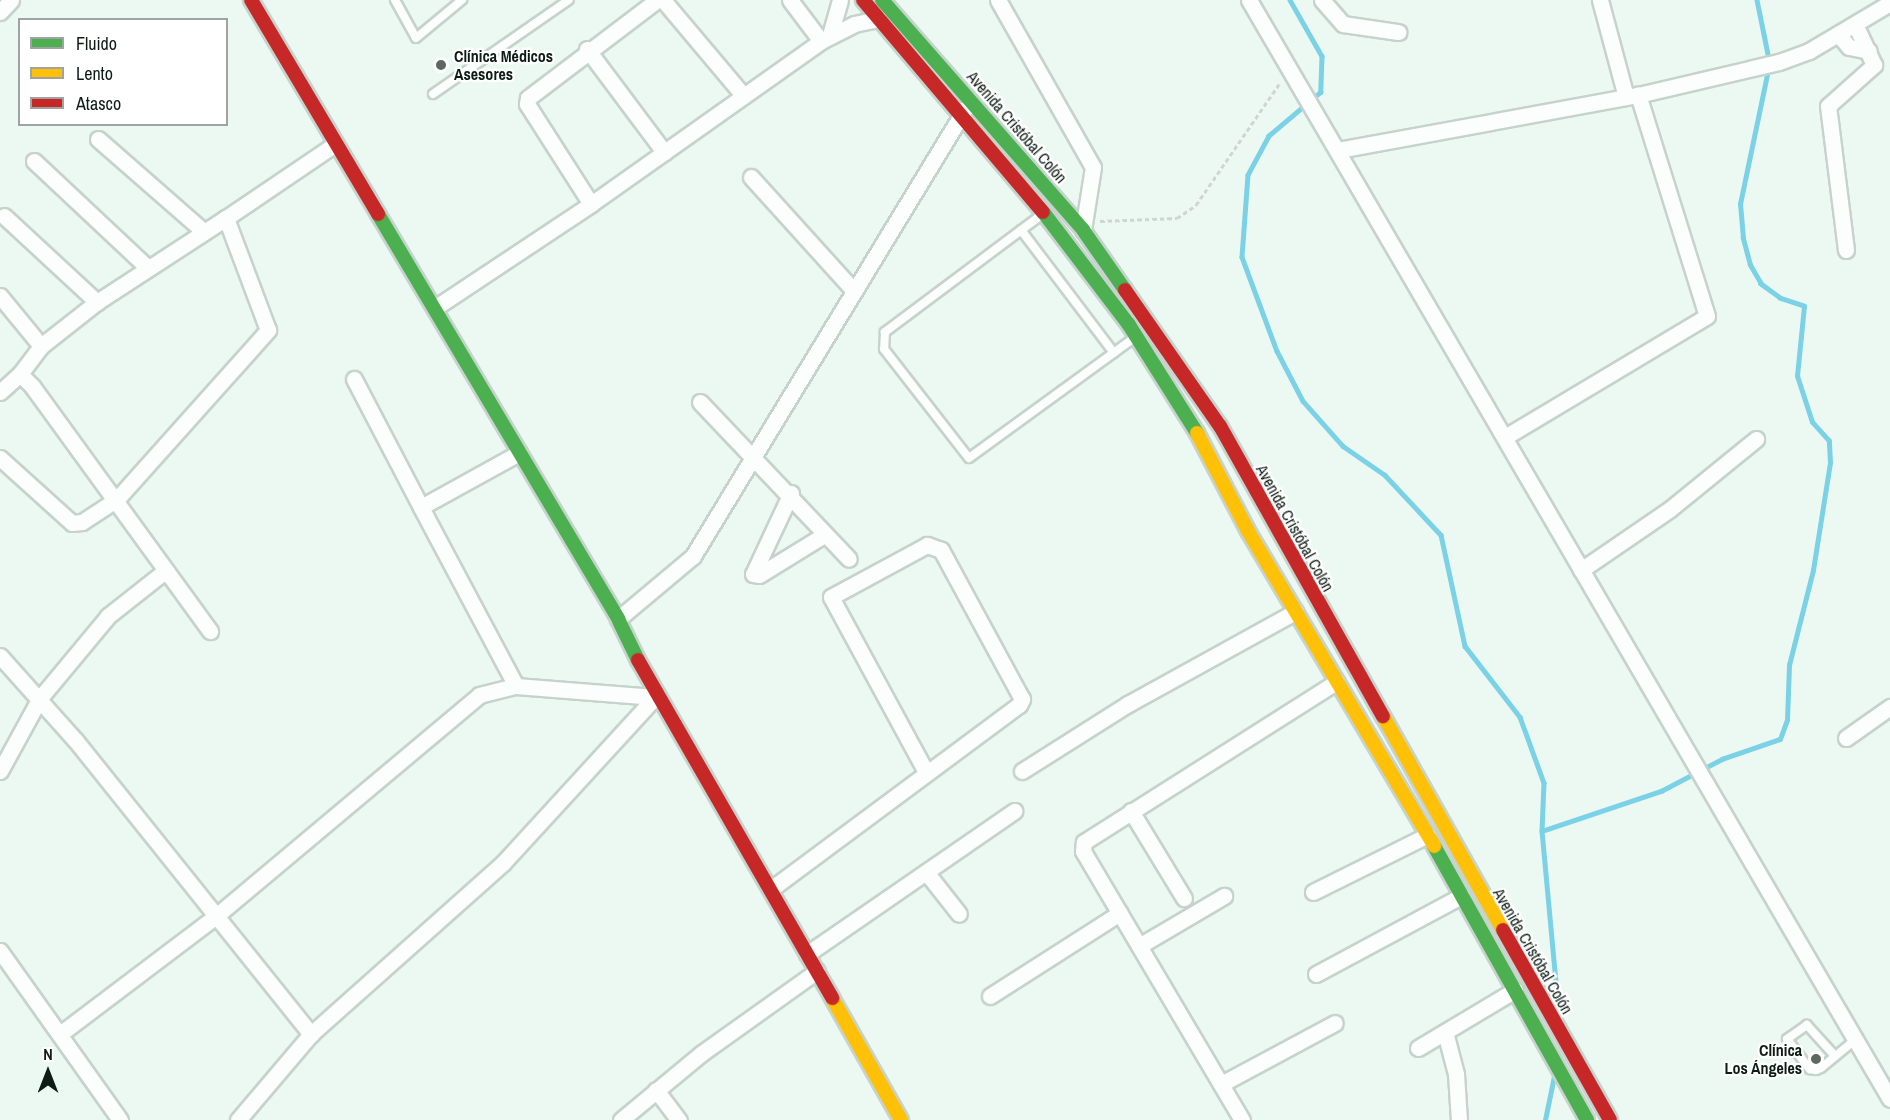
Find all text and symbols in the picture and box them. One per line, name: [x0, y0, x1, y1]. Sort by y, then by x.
legend: [18, 18, 228, 126]
text: Fluido: [76, 31, 117, 56]
place label: Clínica Médicos Asesores: [454, 46, 553, 84]
marker: Clínica Médicos Asesores: [432, 56, 450, 74]
text: Lento: [76, 61, 113, 86]
street label: Avenida Cristóbal Colón: [963, 67, 1071, 187]
text: Atasco: [76, 91, 121, 116]
street label: Avenida Cristóbal Colón: [1252, 461, 1338, 595]
street label: Avenida Cristóbal Colón: [1489, 885, 1577, 1017]
place label: Clínica Los Ángeles: [1724, 1040, 1802, 1078]
north arrow: [18, 1042, 78, 1102]
text: N: [43, 1043, 53, 1065]
marker: Clínica Los Ángeles: [1807, 1050, 1825, 1068]

